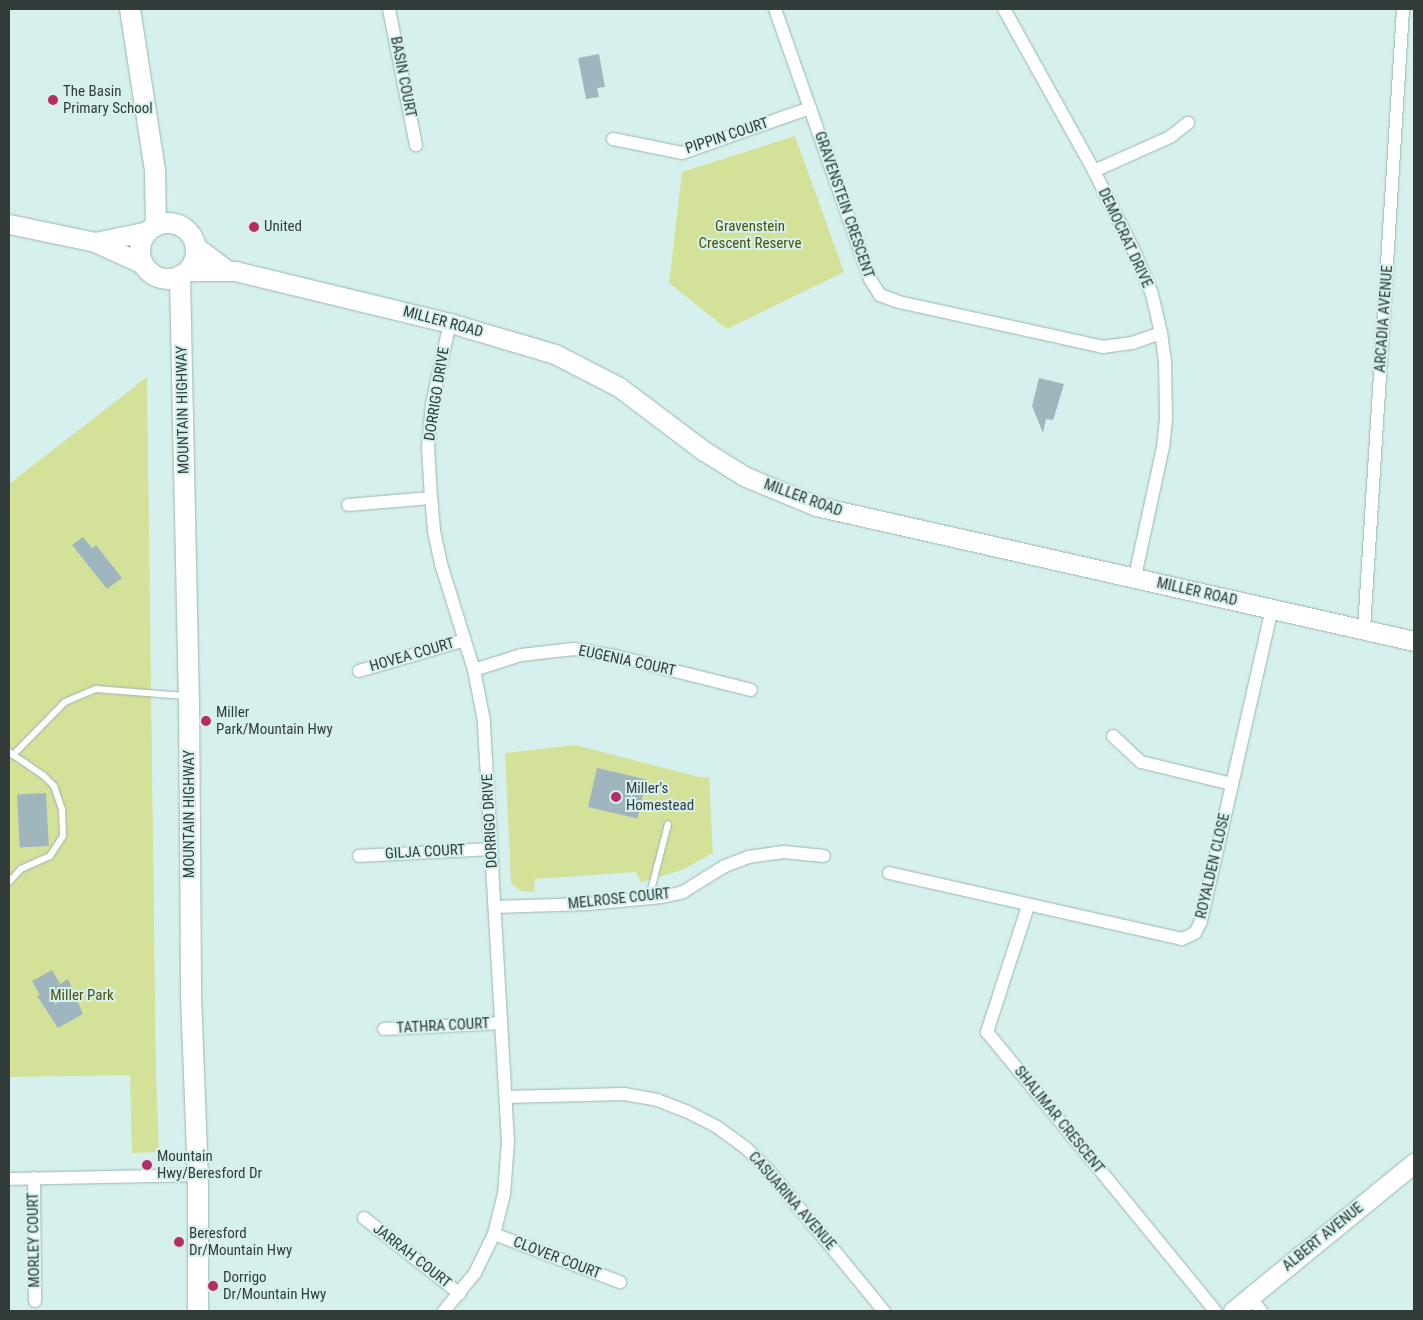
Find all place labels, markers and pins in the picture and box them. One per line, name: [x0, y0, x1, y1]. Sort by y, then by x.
place label: The Basin Primary School: [63, 82, 153, 117]
marker: The Basin Primary School: [47, 94, 59, 106]
place label: United: [264, 218, 302, 236]
marker: United: [248, 221, 260, 233]
place label: Miller Park/Mountain Hwy: [216, 703, 333, 738]
marker: Miller Park/Mountain Hwy: [200, 715, 212, 727]
place label: Miller's Homestead: [626, 779, 694, 814]
marker: Miller's Homestead: [610, 791, 622, 803]
place label: Mountain Hwy/Beresford Dr: [157, 1147, 262, 1182]
marker: Mountain Hwy/Beresford Dr: [141, 1159, 153, 1171]
place label: Beresford Dr/Mountain Hwy: [189, 1224, 292, 1259]
marker: Beresford Dr/Mountain Hwy: [173, 1236, 185, 1248]
place label: Dorrigo Dr/Mountain Hwy: [223, 1268, 326, 1303]
marker: Dorrigo Dr/Mountain Hwy: [207, 1280, 219, 1292]

